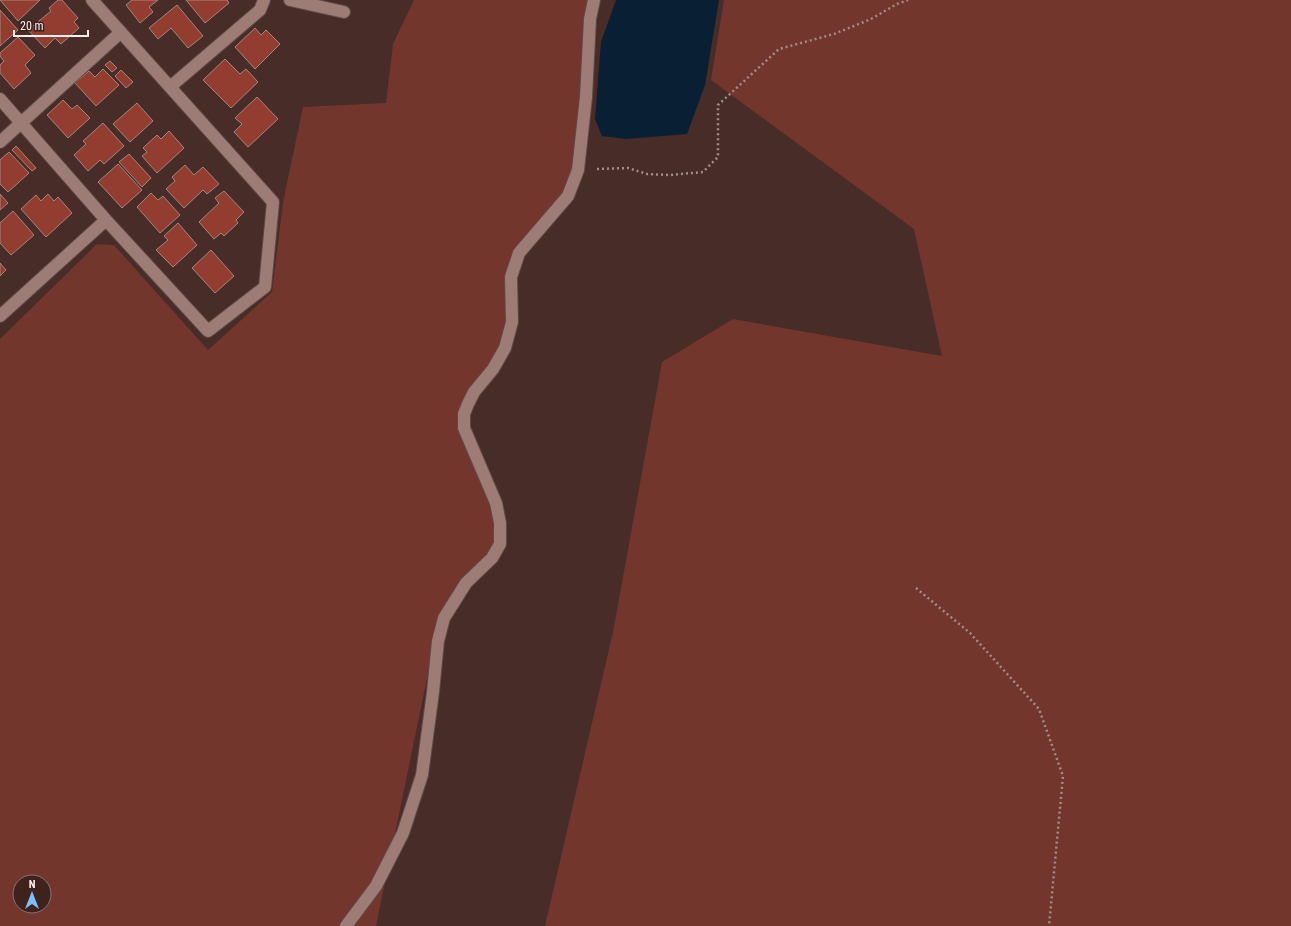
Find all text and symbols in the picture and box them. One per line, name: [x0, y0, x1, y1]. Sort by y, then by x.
scale bar: [14, 12, 88, 38]
text: 20 m: [20, 19, 44, 33]
north arrow: [12, 874, 52, 914]
text: N: [29, 878, 36, 891]

